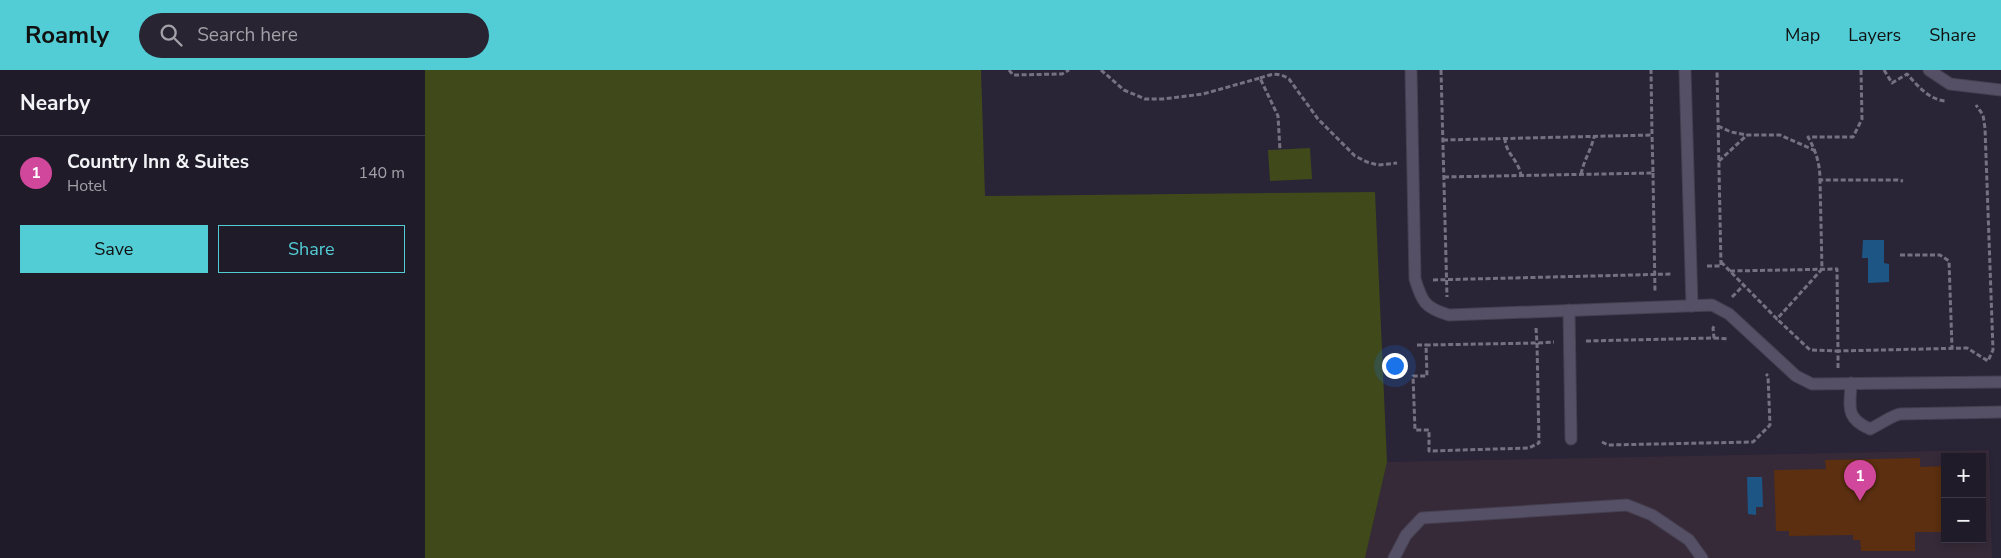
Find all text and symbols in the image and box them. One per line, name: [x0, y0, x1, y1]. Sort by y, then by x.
search box: [139, 13, 489, 58]
text: Roamly: [25, 19, 109, 51]
icon: search: [157, 21, 185, 49]
text: Search here: [197, 22, 298, 48]
text: Map: [1785, 23, 1820, 47]
text: Layers: [1848, 23, 1901, 47]
text: Share: [1929, 23, 1976, 47]
text: Nearby: [20, 89, 90, 117]
text: Country Inn & Suites: [67, 149, 249, 175]
text: 1: [31, 162, 41, 184]
text: 140 m: [358, 162, 405, 184]
text: Hotel: [67, 175, 107, 197]
button: Save: [20, 225, 208, 273]
button: Share: [218, 225, 405, 273]
your location: [1382, 353, 1408, 379]
map controls: [1941, 453, 1986, 543]
button: +: [1941, 453, 1986, 498]
pin: 1: [1844, 460, 1876, 501]
button: −: [1941, 498, 1986, 543]

